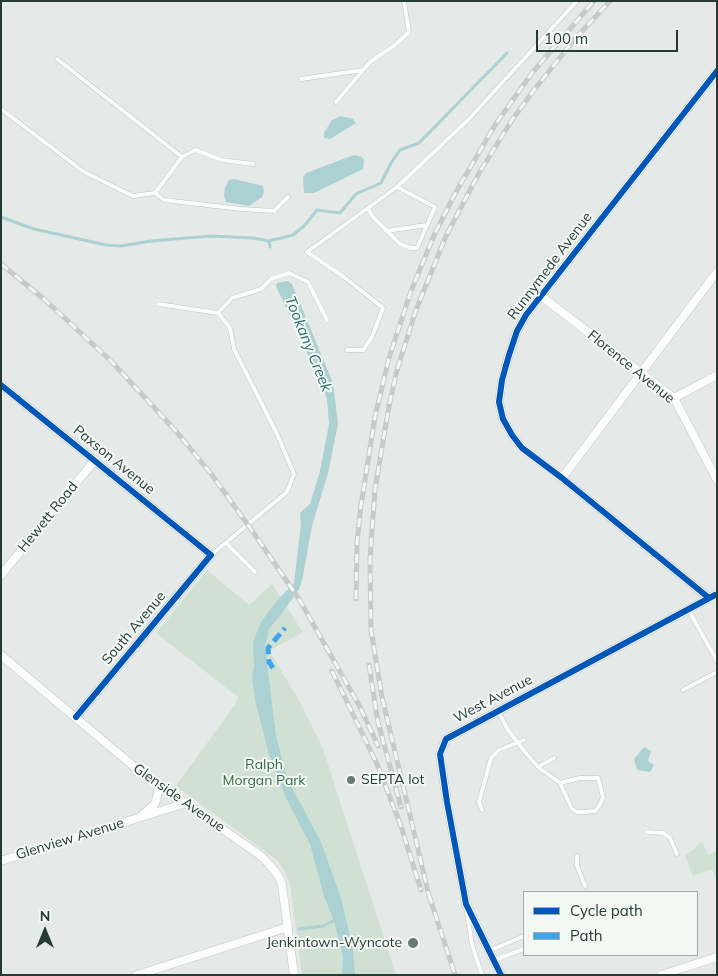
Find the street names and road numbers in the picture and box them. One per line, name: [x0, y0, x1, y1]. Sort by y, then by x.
street label: Runnymede Avenue: [504, 209, 596, 323]
street label: Florence Avenue: [584, 327, 678, 407]
street label: Paxson Avenue: [70, 422, 158, 498]
street label: Hewett Road: [15, 478, 81, 556]
street label: South Avenue: [99, 588, 169, 668]
street label: West Avenue: [451, 671, 535, 727]
street label: Glenside Avenue: [130, 760, 228, 836]
street label: Glenview Avenue: [14, 815, 126, 863]

